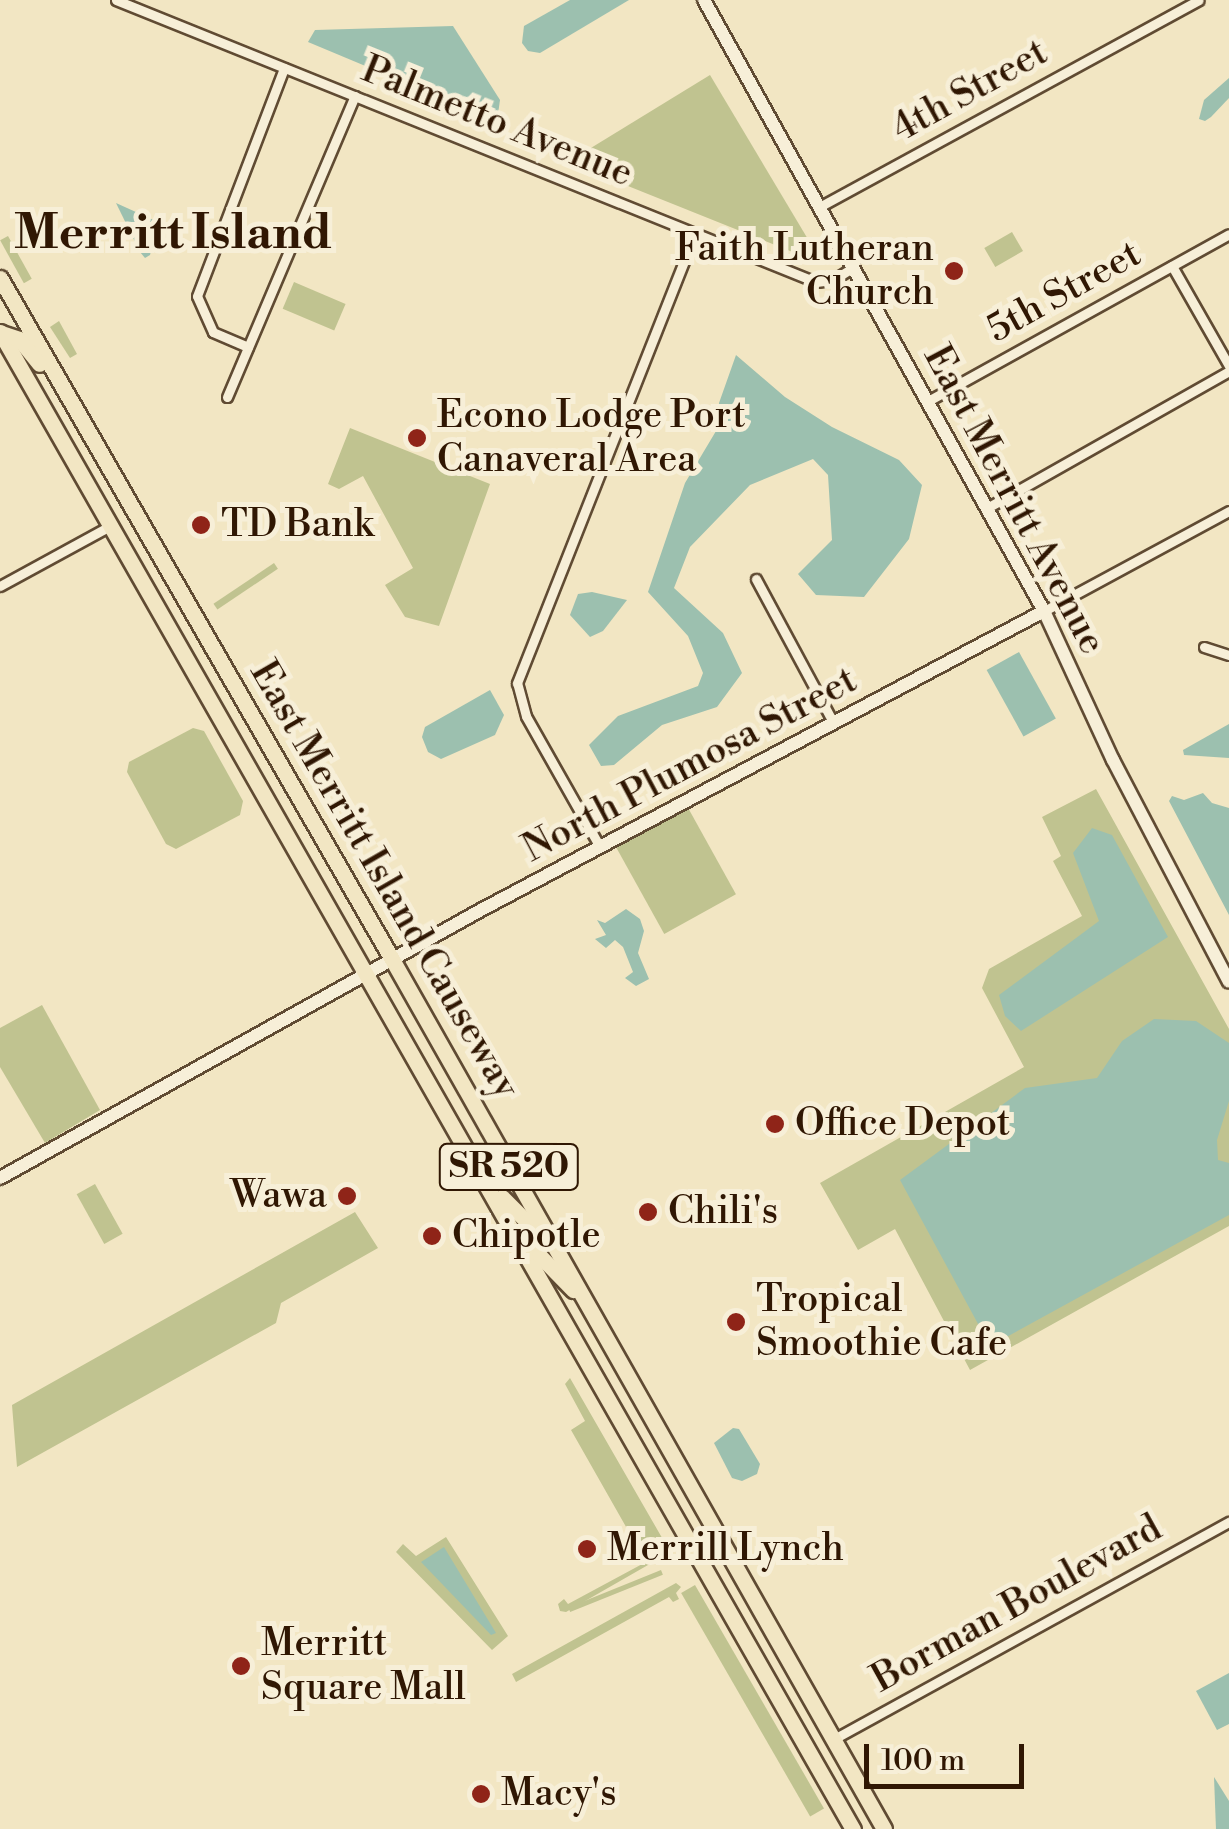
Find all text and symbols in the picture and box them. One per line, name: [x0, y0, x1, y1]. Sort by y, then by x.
street label: 4th Street: [885, 30, 1055, 152]
street label: Palmetto Avenue: [355, 47, 639, 197]
district label: Merritt Island: [14, 206, 332, 264]
place label: Faith Lutheran Church: [675, 226, 934, 316]
street label: 5th Street: [979, 231, 1149, 353]
marker: Faith Lutheran Church: [943, 260, 965, 282]
street label: East Merritt Avenue: [913, 338, 1115, 662]
place label: Econo Lodge Port Canaveral Area: [437, 393, 746, 482]
marker: Econo Lodge Port Canaveral Area: [406, 427, 428, 449]
place label: TD Bank: [221, 502, 374, 548]
marker: TD Bank: [190, 514, 212, 536]
street label: East Merritt Island Causeway: [240, 653, 528, 1107]
street label: North Plumosa Street: [515, 658, 865, 872]
place label: Office Depot: [795, 1101, 1010, 1147]
marker: Office Depot: [764, 1113, 786, 1135]
road number: SR 520: [436, 1137, 582, 1197]
place label: Wawa: [230, 1173, 327, 1219]
marker: Wawa: [336, 1185, 358, 1207]
place label: Chili's: [668, 1189, 778, 1235]
marker: Chili's: [637, 1201, 659, 1223]
place label: Chipotle: [452, 1213, 601, 1259]
marker: Chipotle: [421, 1225, 443, 1247]
place label: Tropical Smoothie Cafe: [756, 1277, 1007, 1366]
marker: Tropical Smoothie Cafe: [725, 1311, 747, 1333]
street label: Borman Boulevard: [864, 1506, 1170, 1702]
place label: Merrill Lynch: [607, 1526, 844, 1572]
marker: Merrill Lynch: [576, 1538, 598, 1560]
place label: Merritt Square Mall: [261, 1621, 466, 1710]
marker: Merritt Square Mall: [230, 1655, 252, 1677]
scale bar: [869, 1724, 1029, 1786]
text: 100 m: [881, 1742, 965, 1780]
place label: Macy's: [501, 1771, 617, 1817]
marker: Macy's: [470, 1783, 492, 1805]

